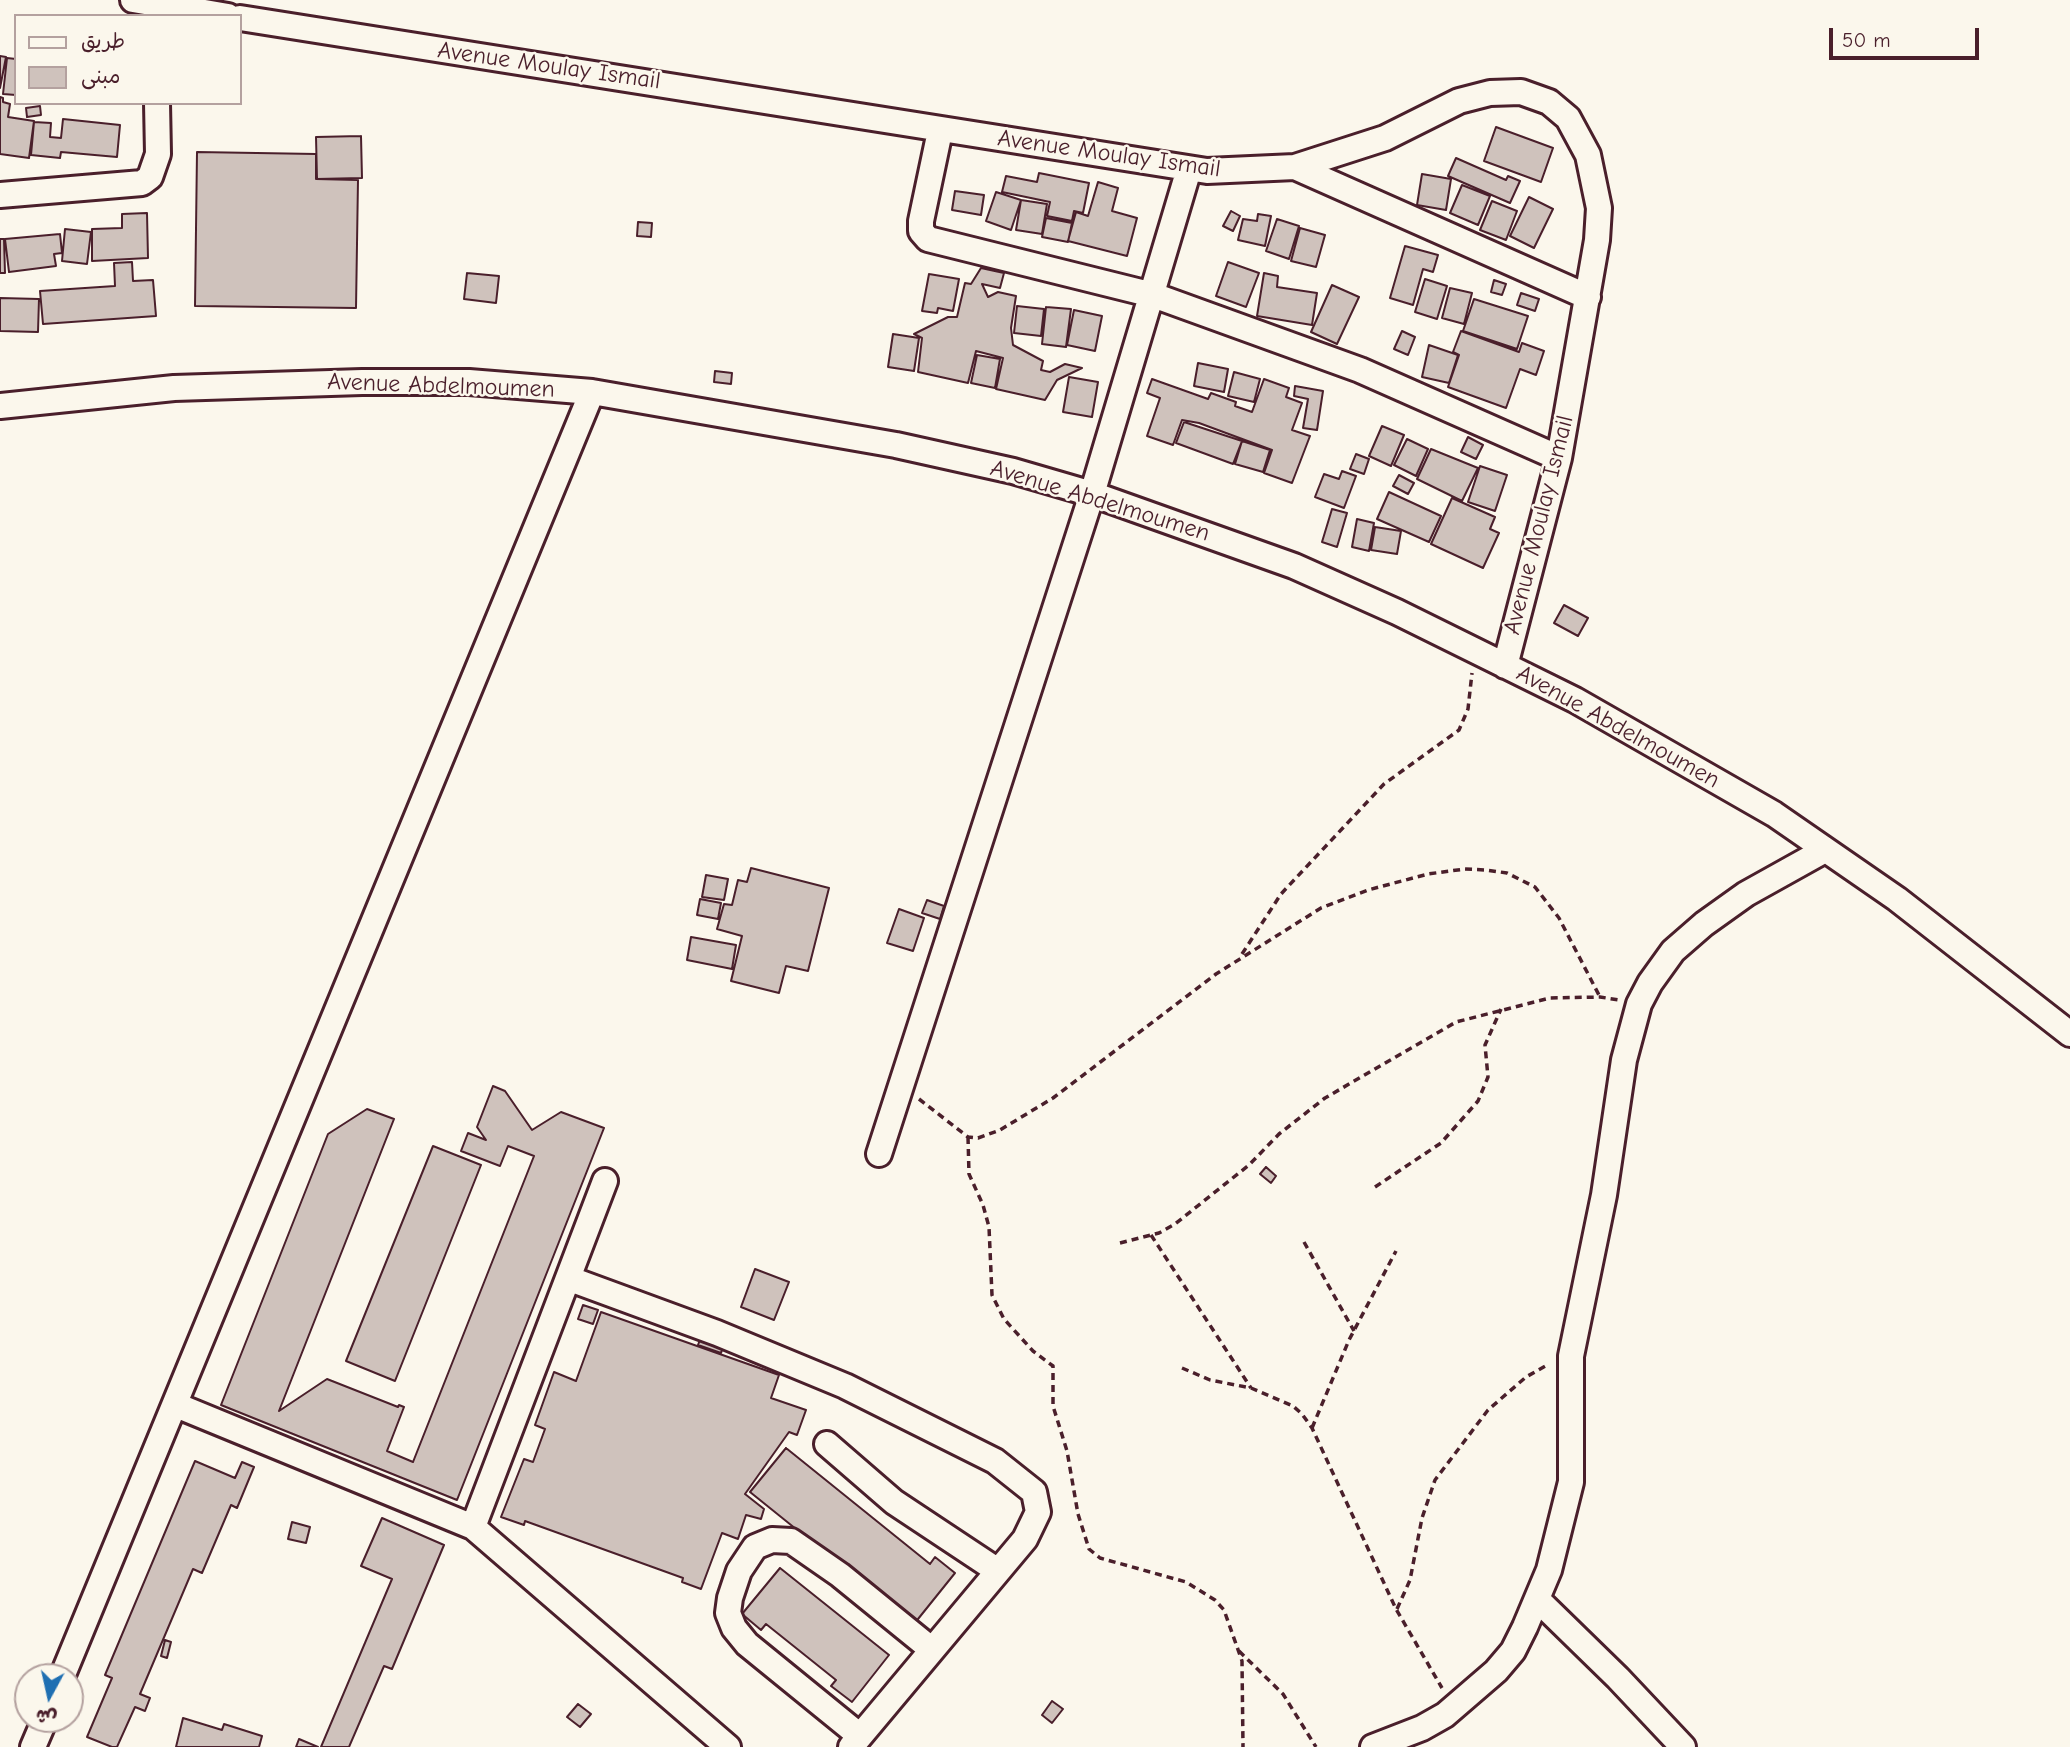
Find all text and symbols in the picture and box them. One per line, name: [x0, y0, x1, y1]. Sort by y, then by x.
legend: [14, 14, 242, 105]
scale bar: [1832, 14, 1982, 58]
text: 50 m: [1842, 28, 1891, 52]
text: طريق: [81, 29, 125, 53]
street label: Avenue Moulay Ismail: [436, 36, 662, 96]
text: مبنى: [81, 64, 120, 88]
street label: Avenue Moulay Ismail: [996, 124, 1222, 184]
street label: Avenue Abdelmoumen: [327, 368, 555, 404]
street label: Avenue Moulay Ismail: [1498, 412, 1580, 638]
street label: Avenue Abdelmoumen: [987, 454, 1213, 548]
street label: Avenue Abdelmoumen: [1511, 659, 1725, 795]
north arrow: [14, 1663, 84, 1733]
text: ش: [34, 1704, 58, 1729]

